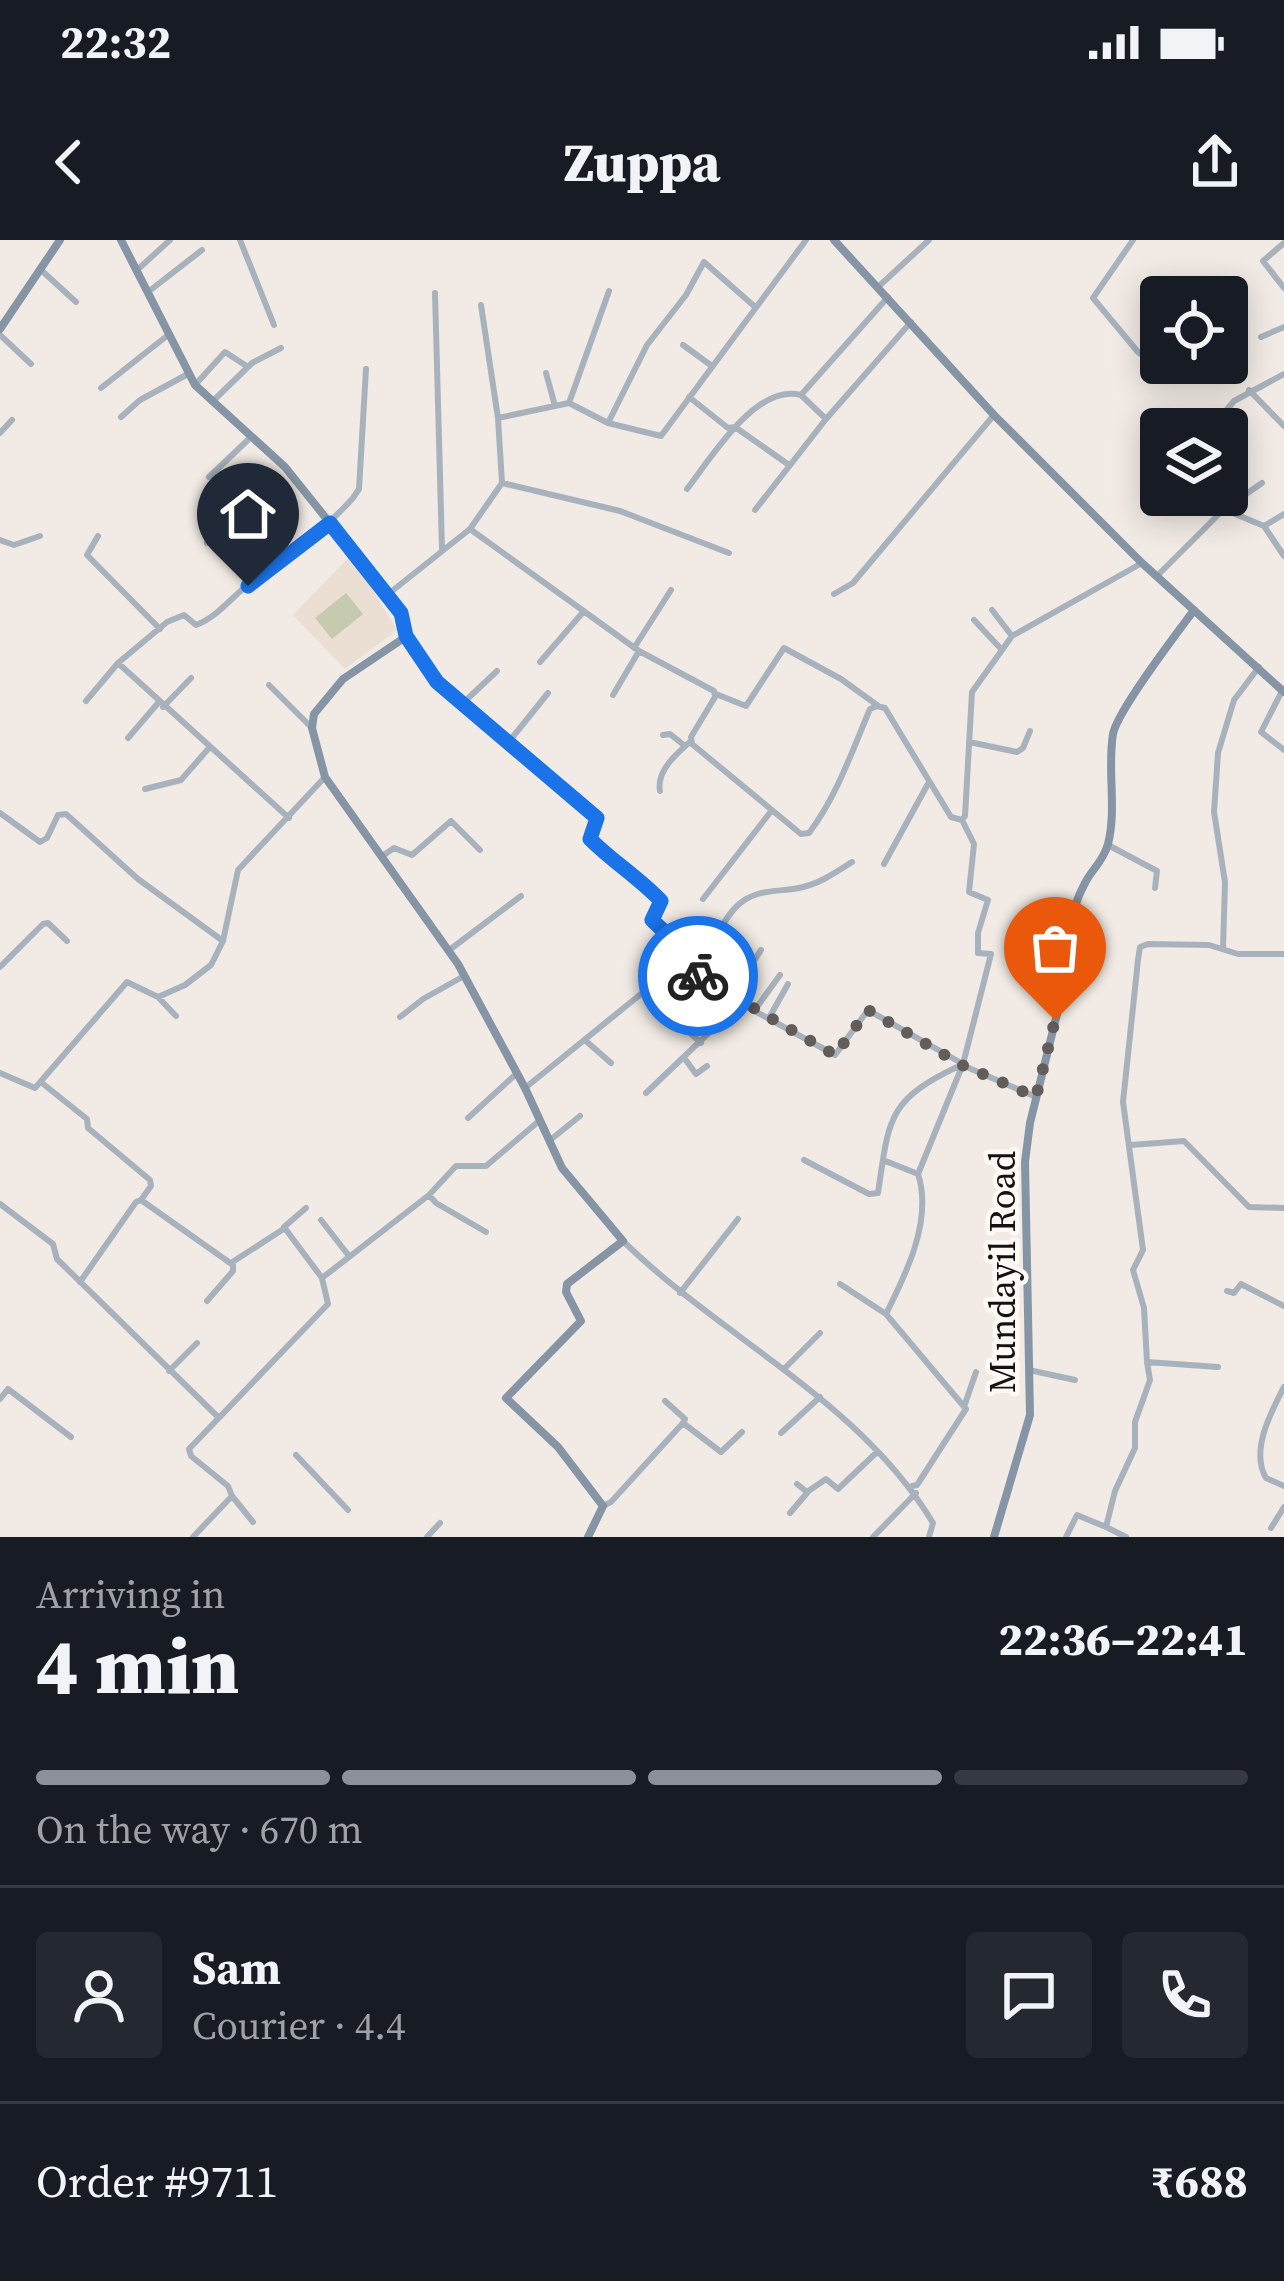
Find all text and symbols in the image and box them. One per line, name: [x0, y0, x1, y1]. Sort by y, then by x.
text: 22:32: [60, 11, 171, 73]
text: Zuppa: [564, 125, 720, 199]
icon: back: [36, 129, 102, 195]
icon: share: [1182, 129, 1248, 195]
map controls: [1140, 276, 1248, 516]
button: locate: [1140, 276, 1248, 384]
button: layers: [1140, 408, 1248, 516]
pin: [197, 463, 299, 586]
icon: home: [215, 481, 281, 547]
pin: [1004, 897, 1106, 1020]
icon: bag: [1022, 915, 1088, 981]
courier: [638, 916, 758, 1036]
icon: bike: [665, 943, 731, 1009]
street label: Mundayil Road: [978, 1151, 1027, 1393]
text: Arriving in: [36, 1568, 225, 1621]
text: 22:36–22:41: [998, 1608, 1248, 1670]
text: 4 min: [36, 1612, 239, 1719]
text: On the way · 670 m: [36, 1803, 363, 1856]
button: person: [36, 1932, 162, 2058]
button: chat: [966, 1932, 1092, 2058]
button: phone: [1122, 1932, 1248, 2058]
text: Sam: [192, 1937, 281, 1999]
text: Courier · 4.4: [192, 1999, 405, 2052]
text: Order #9711: [36, 2150, 278, 2212]
text: ₹688: [1150, 2150, 1248, 2212]

